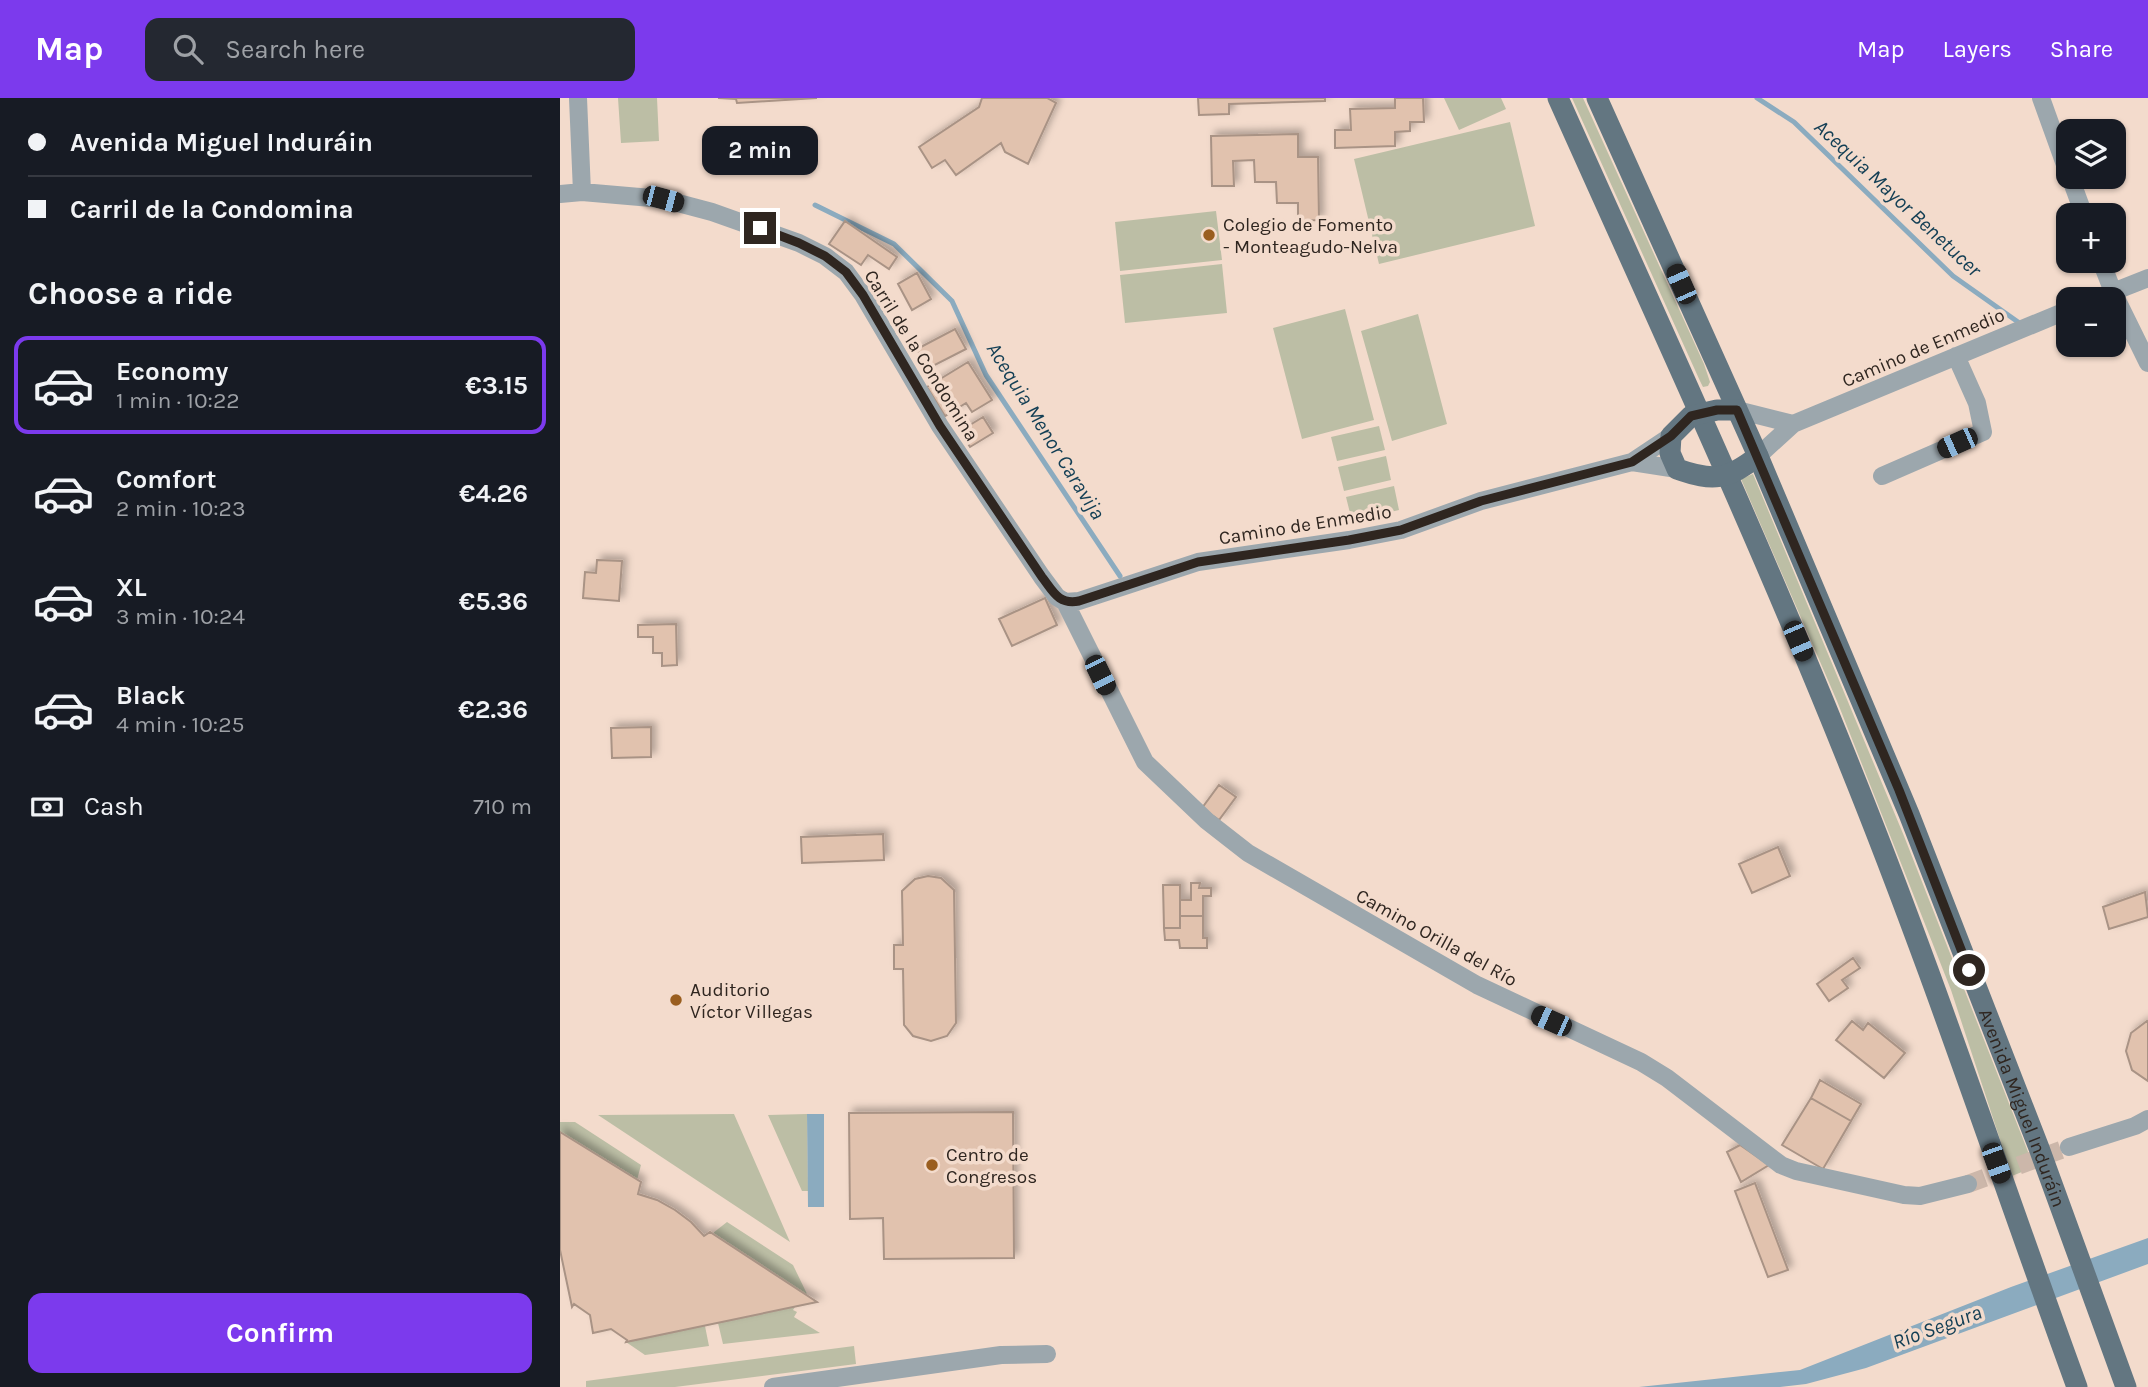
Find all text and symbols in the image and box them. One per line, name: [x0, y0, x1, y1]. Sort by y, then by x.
search box: [145, 18, 635, 81]
text: Map: [35, 30, 103, 68]
icon: search: [169, 30, 207, 68]
text: Search here: [225, 34, 365, 65]
text: Map: [1857, 35, 1905, 63]
text: Layers: [1943, 35, 2012, 63]
text: Share: [2050, 35, 2113, 63]
water label: Acequia Mayor Benetucer: [1810, 115, 1987, 282]
map controls: [2056, 119, 2126, 357]
button: layers: [2056, 119, 2126, 189]
text: Avenida Miguel Induráin: [70, 127, 373, 158]
callout: 2 min: [702, 127, 818, 176]
text: 2 min: [728, 137, 792, 164]
car: [640, 183, 687, 215]
text: Carril de la Condomina: [70, 194, 354, 225]
button: +: [2056, 203, 2126, 273]
route end: [744, 212, 776, 244]
place label: Colegio de Fomento - Monteagudo-Nelva: [1223, 214, 1398, 258]
marker: Colegio de Fomento - Monteagudo-Nelva: [1201, 227, 1217, 243]
car: [1663, 261, 1700, 307]
street label: Carril de la Condomina: [859, 266, 983, 445]
text: Choose a ride: [28, 275, 233, 312]
button: −: [2056, 287, 2126, 357]
street label: Camino de Enmedio: [1839, 304, 2008, 392]
water label: Acequia Menor Caravija: [982, 338, 1110, 524]
icon: car: [32, 354, 95, 417]
text: Economy: [116, 356, 228, 387]
text: €3.15: [465, 370, 528, 401]
text: 1 min · 10:22: [116, 387, 240, 414]
car: [1934, 425, 1981, 461]
icon: car: [32, 462, 95, 525]
text: Comfort: [116, 464, 217, 495]
text: €4.26: [459, 478, 528, 509]
text: 2 min · 10:23: [116, 495, 246, 522]
street label: Camino de Enmedio: [1217, 500, 1393, 549]
icon: car: [32, 570, 95, 633]
text: XL: [116, 572, 147, 603]
text: €5.36: [459, 586, 528, 617]
text: 3 min · 10:24: [116, 603, 245, 630]
car: [1781, 618, 1816, 664]
car: [1082, 652, 1119, 698]
icon: car: [32, 678, 95, 741]
text: Black: [116, 680, 185, 711]
text: €2.36: [458, 694, 528, 725]
text: 4 min · 10:25: [116, 711, 244, 738]
icon: cash: [28, 788, 66, 826]
text: Cash: [84, 791, 144, 822]
text: 710 m: [473, 793, 532, 820]
street label: Camino Orilla del Río: [1352, 884, 1521, 991]
route start: [1953, 954, 1985, 986]
place label: Auditorio Víctor Villegas: [690, 979, 813, 1023]
marker: Auditorio Víctor Villegas: [668, 992, 684, 1008]
car: [1528, 1003, 1575, 1039]
street label: Avenida Miguel Induráin: [1974, 1006, 2070, 1210]
car: [1979, 1140, 2014, 1186]
place label: Centro de Congresos: [946, 1144, 1037, 1188]
marker: Centro de Congresos: [924, 1157, 940, 1173]
button: Confirm: [28, 1293, 532, 1373]
water label: Río Segura: [1889, 1300, 1985, 1354]

